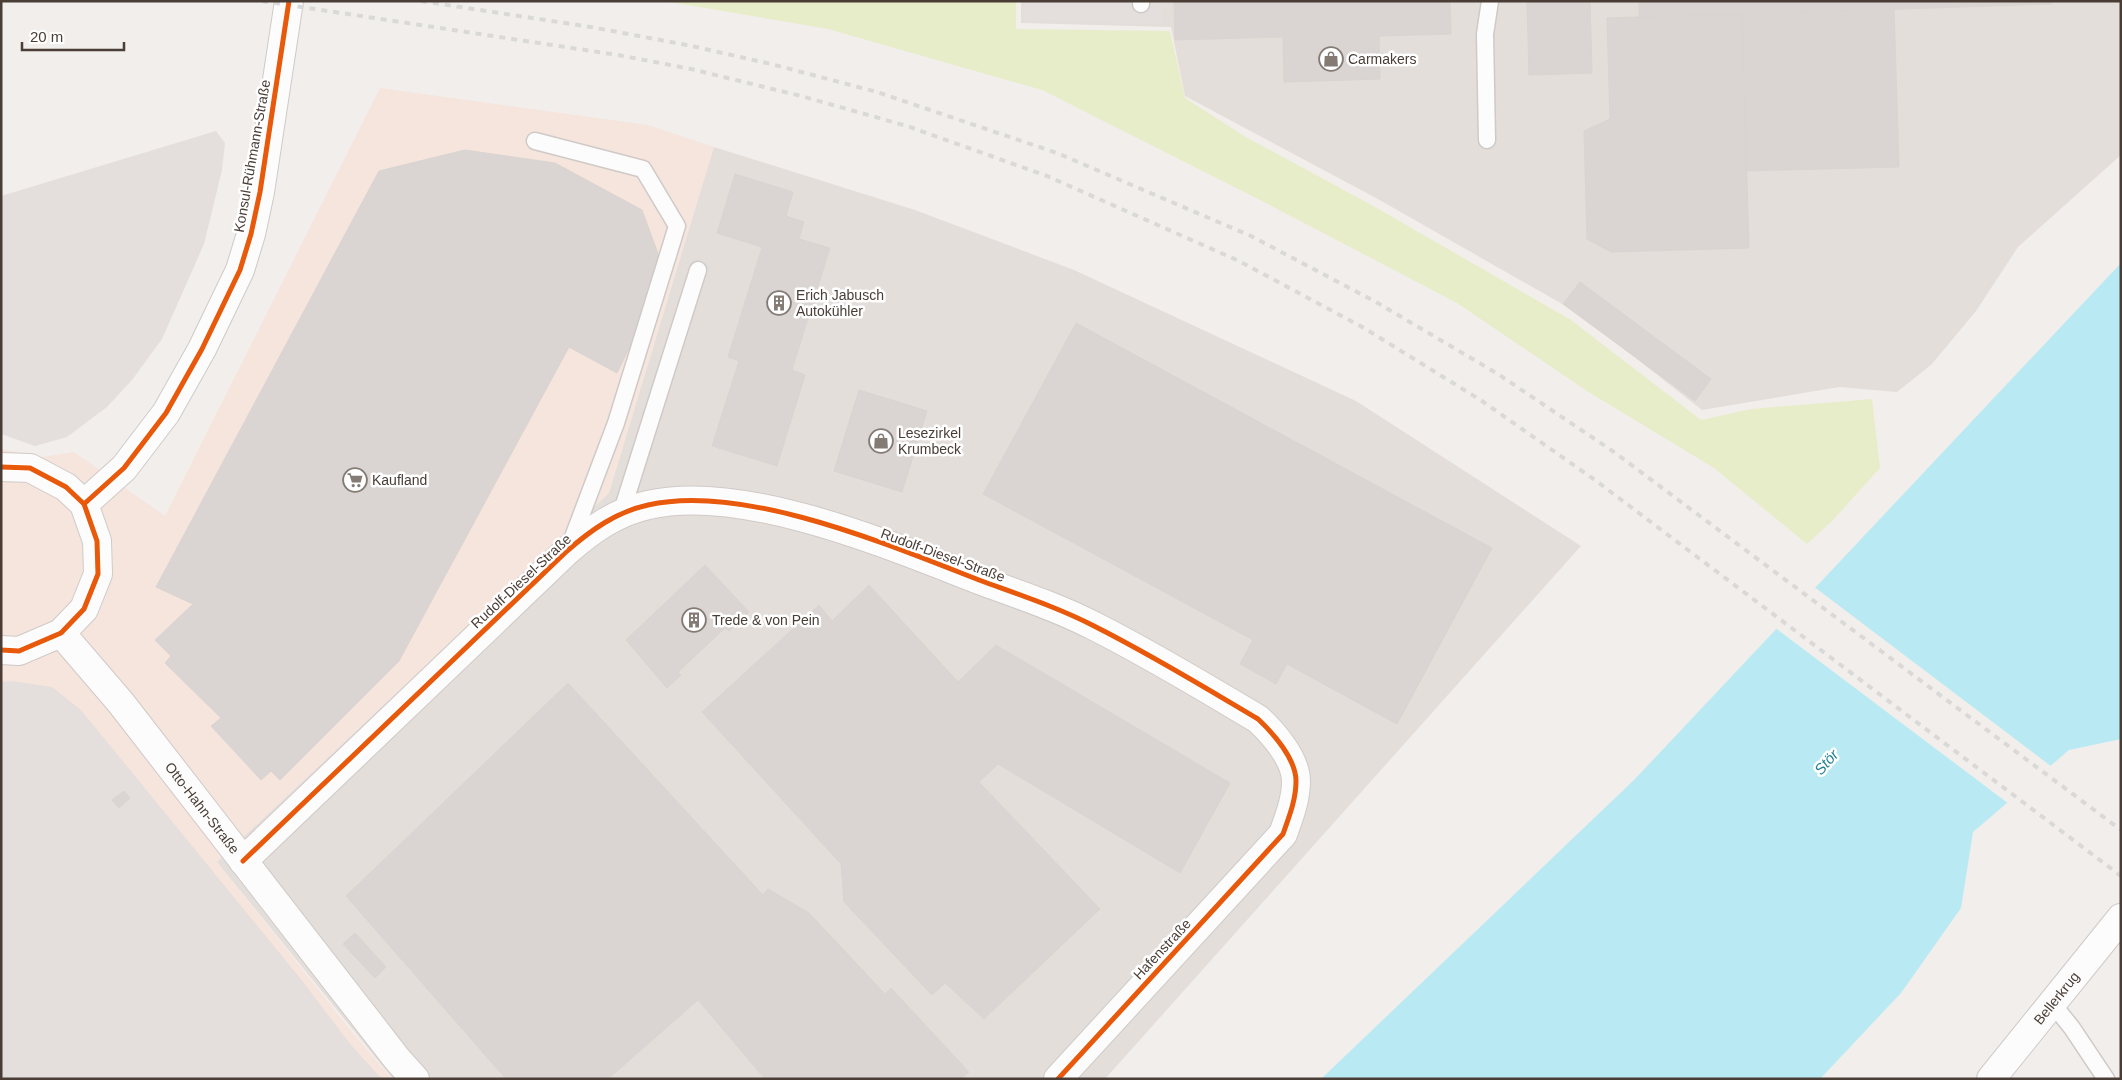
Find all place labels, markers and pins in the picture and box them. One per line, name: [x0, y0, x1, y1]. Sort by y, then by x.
shop icon: Carmakers: [1318, 46, 1344, 72]
place label: Carmakers: [1348, 51, 1416, 67]
place label: Erich Jabusch Autokühler: [796, 287, 884, 319]
building icon: Erich Jabusch Autokühler: [766, 290, 792, 316]
place label: Lesezirkel Krumbeck: [898, 425, 962, 457]
shop icon: Lesezirkel Krumbeck: [868, 428, 894, 454]
supermarket icon: Kaufland: [342, 467, 368, 493]
place label: Kaufland: [372, 472, 427, 488]
building icon: Trede & von Pein: [681, 607, 707, 633]
place label: Trede & von Pein: [712, 612, 820, 628]

